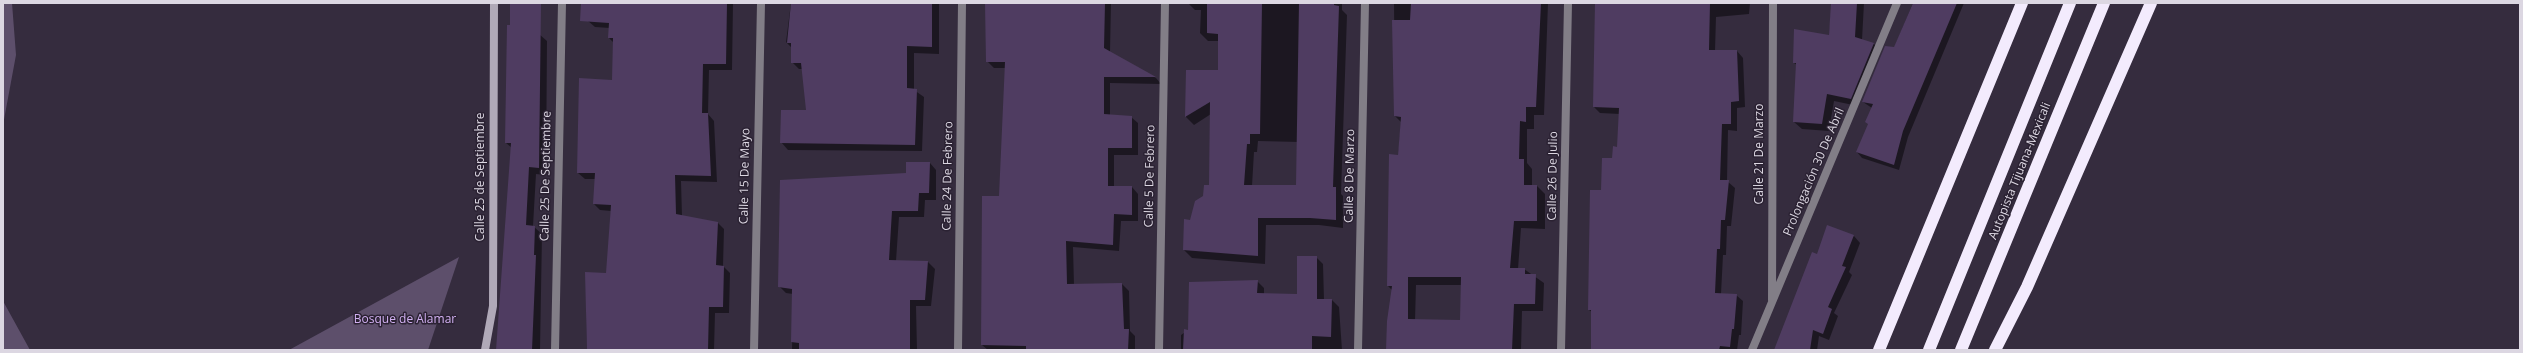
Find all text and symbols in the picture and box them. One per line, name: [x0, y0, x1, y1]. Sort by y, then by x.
street label: Autopista Tijuana-Mexicali: [1986, 100, 2054, 242]
street label: Calle 21 De Marzo: [1753, 104, 1767, 204]
street label: Prolongación 30 De Abril: [1780, 106, 1848, 238]
street label: Calle 25 De Septiembre: [538, 111, 554, 241]
street label: Calle 25 de Septiembre: [474, 113, 488, 241]
street label: Calle 24 De Febrero: [940, 121, 956, 231]
street label: Calle 5 De Febrero: [1142, 125, 1158, 227]
street label: Calle 15 De Mayo: [737, 128, 753, 224]
street label: Calle 8 De Marzo: [1342, 129, 1358, 223]
street label: Calle 26 De Julio: [1545, 131, 1561, 221]
park label: Bosque de Alamar: [354, 313, 456, 327]

